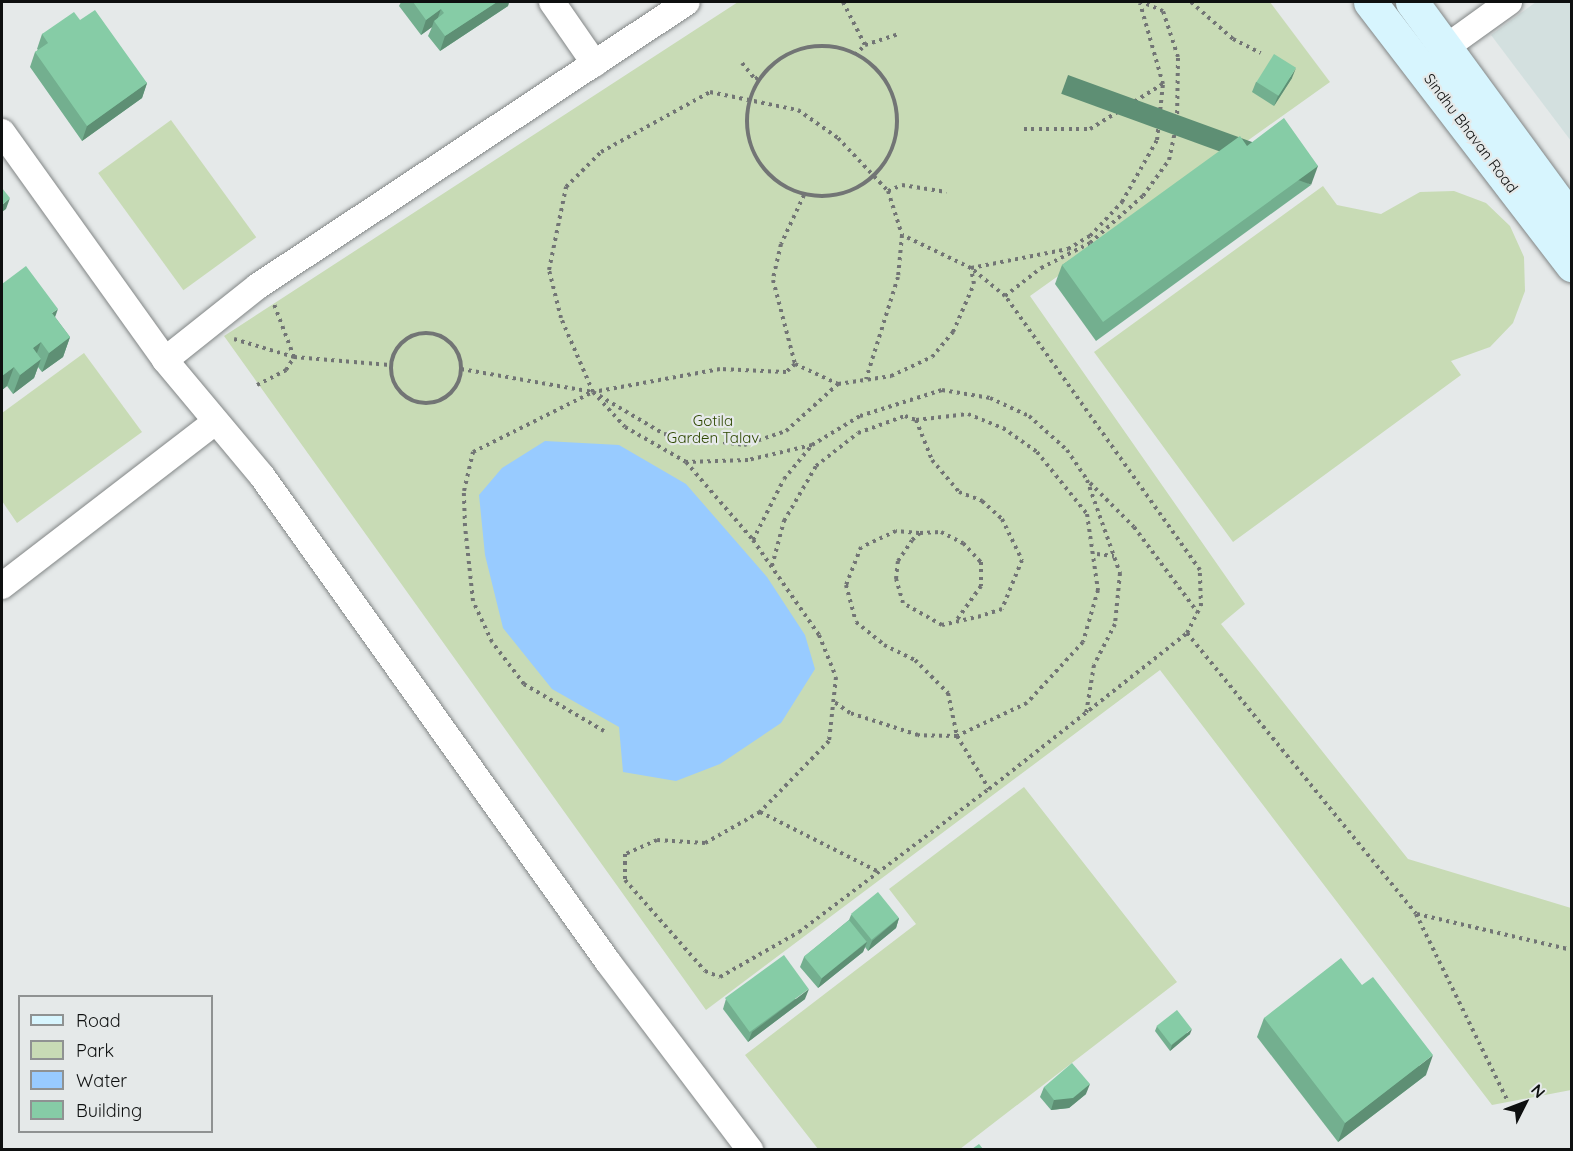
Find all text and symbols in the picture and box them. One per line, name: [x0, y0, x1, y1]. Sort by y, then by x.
street label: Sindhu Bhavan Road: [1420, 70, 1522, 196]
park label: Gotila Garden Talav: [667, 411, 759, 446]
legend: [18, 995, 213, 1133]
text: Road: [76, 1009, 121, 1032]
text: Park: [76, 1039, 114, 1062]
text: Water: [76, 1069, 127, 1092]
north arrow: [1495, 1073, 1555, 1133]
text: N: [1527, 1080, 1550, 1102]
text: Building: [76, 1099, 142, 1122]

